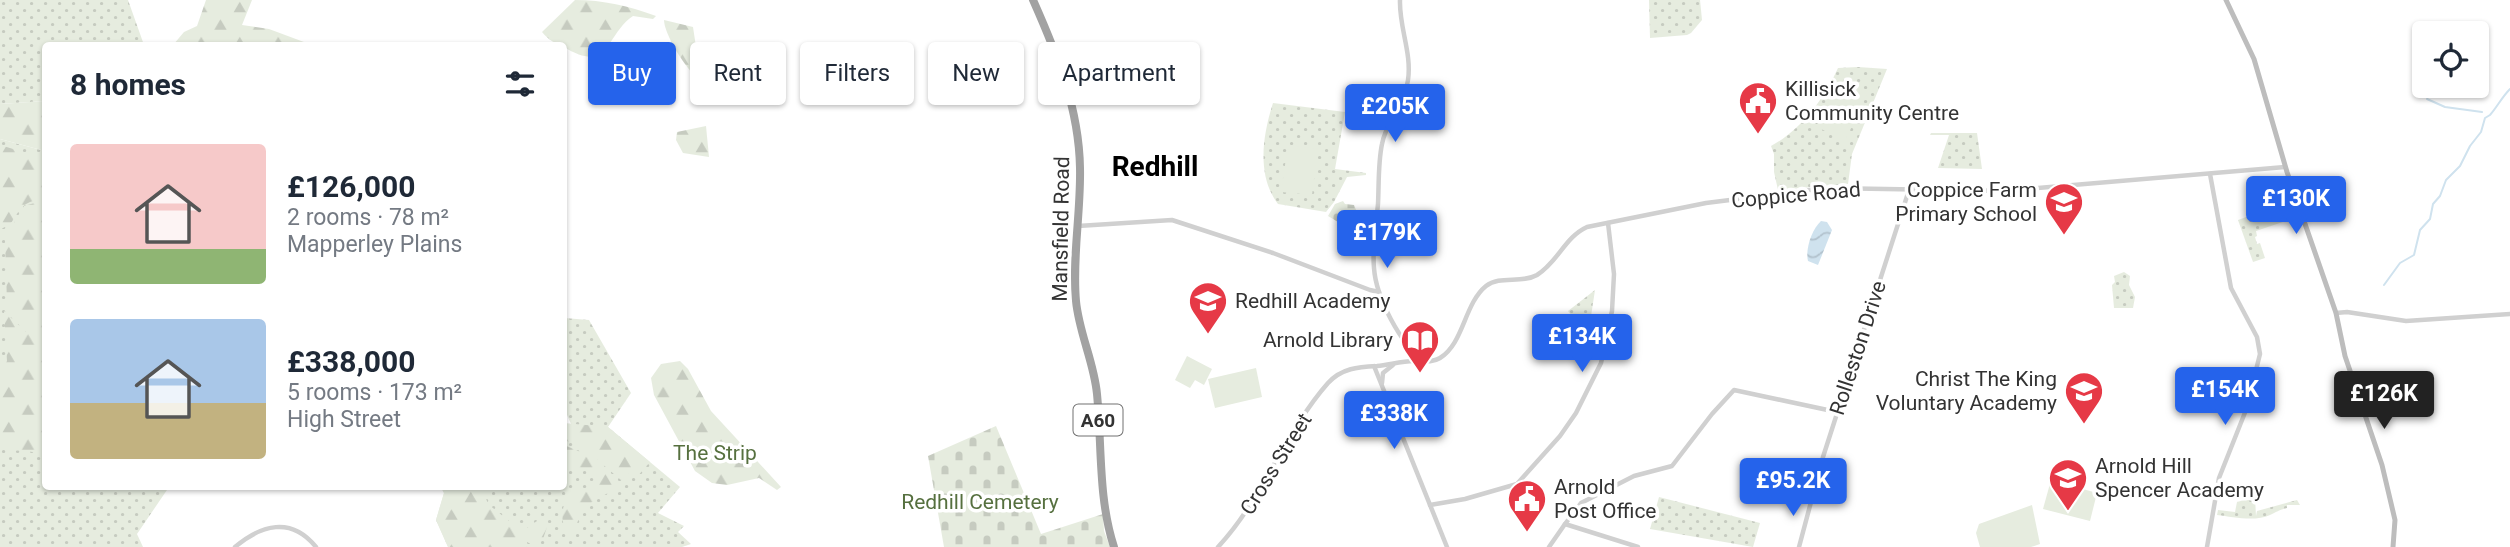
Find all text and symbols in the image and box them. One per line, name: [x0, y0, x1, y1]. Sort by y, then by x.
map controls: [2412, 21, 2489, 98]
button: locate: [2412, 21, 2489, 98]
chip: Buy: [588, 42, 676, 105]
chip: Rent: [690, 42, 786, 105]
chip: Filters: [800, 42, 914, 105]
chip: New: [928, 42, 1024, 105]
chip: Apartment: [1038, 42, 1200, 105]
icon: filters: [501, 65, 539, 103]
text: 8 homes: [70, 67, 186, 102]
place label: Killisick Community Centre: [1785, 77, 1959, 125]
public building icon: Killisick Community Centre: [1737, 80, 1779, 135]
pin: £205K: [1346, 85, 1444, 144]
text: £205K: [1361, 93, 1429, 120]
district label: Redhill: [1112, 150, 1198, 183]
street label: Mansfield Road: [1048, 156, 1074, 302]
text: £126,000: [287, 169, 415, 204]
icon: home: [126, 172, 210, 256]
pin: £130K: [2247, 176, 2345, 236]
street label: Coppice Road: [1730, 177, 1862, 213]
place label: Coppice Farm Primary School: [1895, 178, 2037, 226]
school or university icon: Coppice Farm Primary School: [2043, 181, 2085, 236]
text: £130K: [2262, 185, 2330, 212]
text: 2 rooms · 78 m²: [287, 204, 449, 231]
pin: £179K: [1338, 210, 1436, 270]
text: £179K: [1353, 219, 1421, 246]
text: Mapperley Plains: [287, 231, 462, 258]
street label: Rolleston Drive: [1825, 278, 1891, 418]
school or university icon: Redhill Academy: [1187, 280, 1229, 335]
place label: Redhill Academy: [1235, 289, 1391, 313]
pin: £134K: [1533, 314, 1631, 374]
library icon: Arnold Library: [1399, 319, 1441, 374]
text: £134K: [1548, 323, 1616, 350]
place label: Arnold Library: [1263, 328, 1393, 352]
text: £338,000: [287, 344, 415, 379]
icon: home: [126, 347, 210, 431]
place label: Christ The King Voluntary Academy: [1876, 367, 2057, 415]
pin: £154K: [2176, 368, 2274, 427]
school or university icon: Christ The King Voluntary Academy: [2063, 370, 2105, 425]
pin: £126K: [2335, 372, 2433, 431]
text: £154K: [2191, 376, 2259, 403]
text: 5 rooms · 173 m²: [287, 379, 462, 406]
text: £126K: [2350, 380, 2418, 407]
pin: £338K: [1345, 392, 1443, 451]
text: £338K: [1360, 400, 1428, 427]
road number: A60: [1074, 404, 1122, 436]
text: High Street: [287, 406, 401, 433]
street label: Cross Street: [1235, 409, 1317, 519]
park label: The Strip: [673, 441, 757, 465]
place label: Arnold Hill Spencer Academy: [2095, 454, 2264, 502]
school or university icon: Arnold Hill Spencer Academy: [2047, 457, 2089, 512]
pin: £95.2K: [1736, 458, 1850, 518]
text: £95.2K: [1756, 467, 1830, 494]
place label: Arnold Post Office: [1554, 475, 1657, 523]
public building icon: Arnold Post Office: [1506, 478, 1548, 533]
park label: Redhill Cemetery: [901, 490, 1059, 514]

